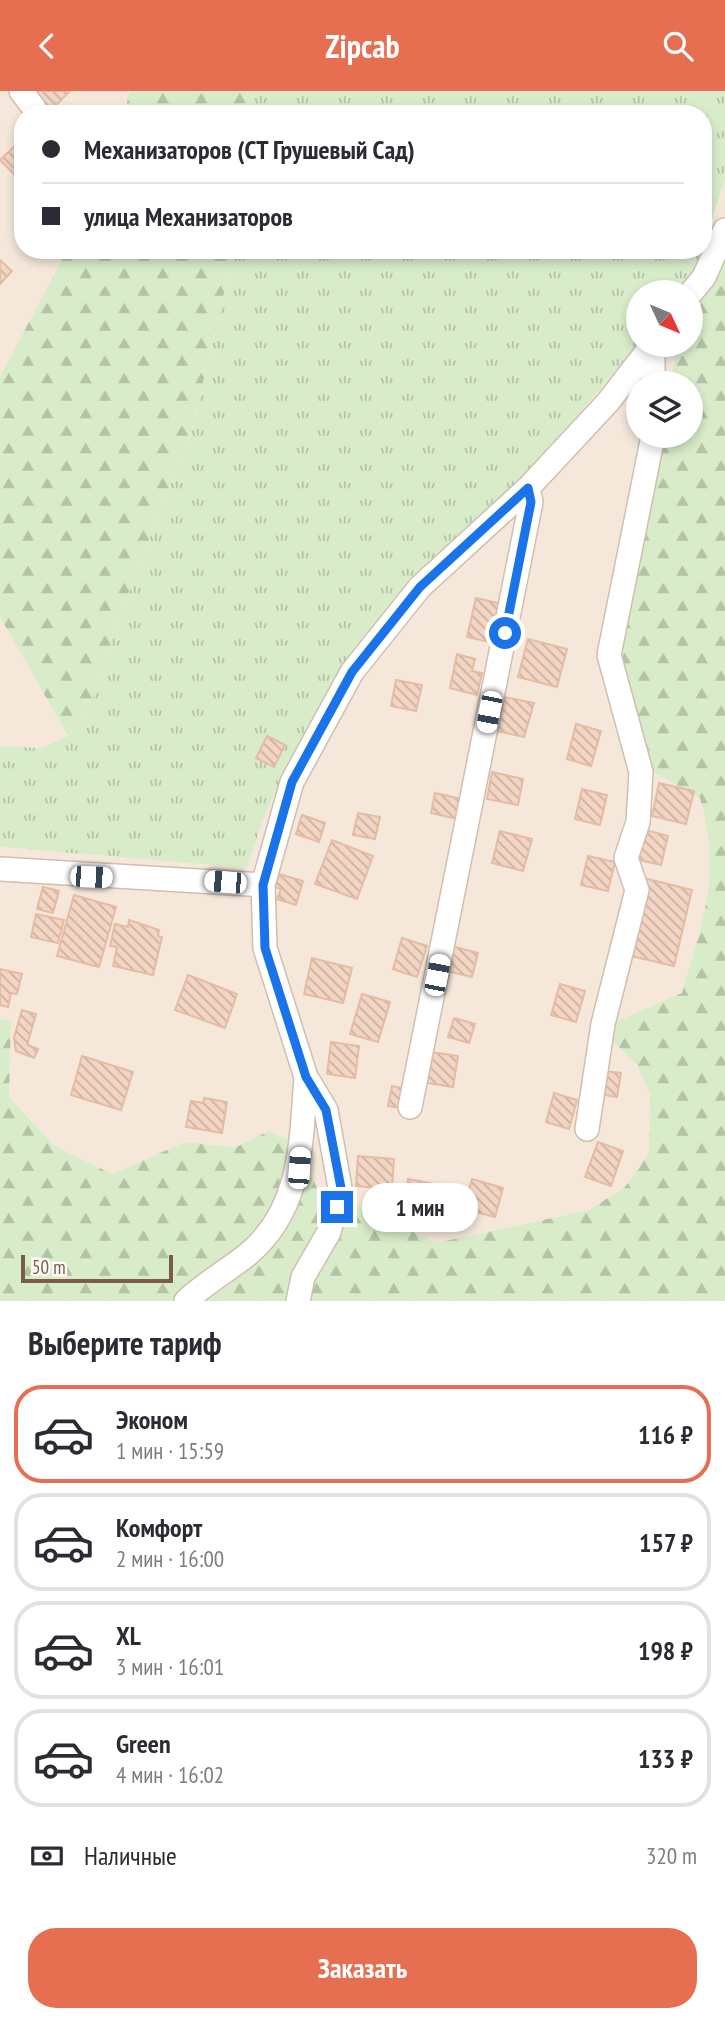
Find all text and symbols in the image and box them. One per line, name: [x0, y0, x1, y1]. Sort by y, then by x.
text: Zipcab: [325, 25, 400, 67]
icon: back: [28, 27, 66, 65]
icon: search: [659, 27, 697, 65]
text: Механизаторов (СТ Грушевый Сад): [84, 133, 415, 166]
text: улица Механизаторов: [84, 200, 293, 233]
north arrow: [626, 280, 704, 357]
map controls: [626, 280, 703, 448]
button: layers: [626, 371, 703, 448]
route start: [489, 617, 521, 649]
car: [475, 689, 504, 735]
car: [70, 866, 113, 888]
car: [204, 870, 247, 894]
car: [423, 952, 452, 998]
car: [288, 1146, 311, 1190]
callout: 1 мин: [362, 1183, 477, 1231]
route end: [321, 1191, 353, 1223]
text: 1 мин: [395, 1193, 445, 1222]
scale bar: [21, 1252, 173, 1284]
text: 50 m: [32, 1255, 66, 1279]
text: Выберите тариф: [28, 1322, 222, 1364]
icon: car: [32, 1403, 95, 1466]
text: Эконом: [116, 1403, 188, 1436]
text: 116 ₽: [638, 1418, 693, 1451]
text: 1 мин · 15:59: [116, 1436, 224, 1465]
icon: car: [32, 1511, 95, 1574]
text: Комфорт: [116, 1511, 202, 1544]
text: 157 ₽: [639, 1526, 693, 1559]
text: 2 мин · 16:00: [116, 1544, 224, 1573]
icon: car: [32, 1619, 95, 1682]
text: XL: [116, 1619, 141, 1652]
text: 198 ₽: [638, 1634, 693, 1667]
text: 3 мин · 16:01: [116, 1652, 224, 1681]
icon: car: [32, 1727, 95, 1790]
text: Green: [116, 1727, 171, 1760]
text: 133 ₽: [638, 1742, 693, 1775]
text: 4 мин · 16:02: [116, 1760, 224, 1789]
icon: cash: [28, 1837, 66, 1875]
text: Наличные: [84, 1839, 177, 1872]
text: 320 m: [646, 1841, 697, 1870]
button: Заказать: [28, 1928, 697, 2008]

